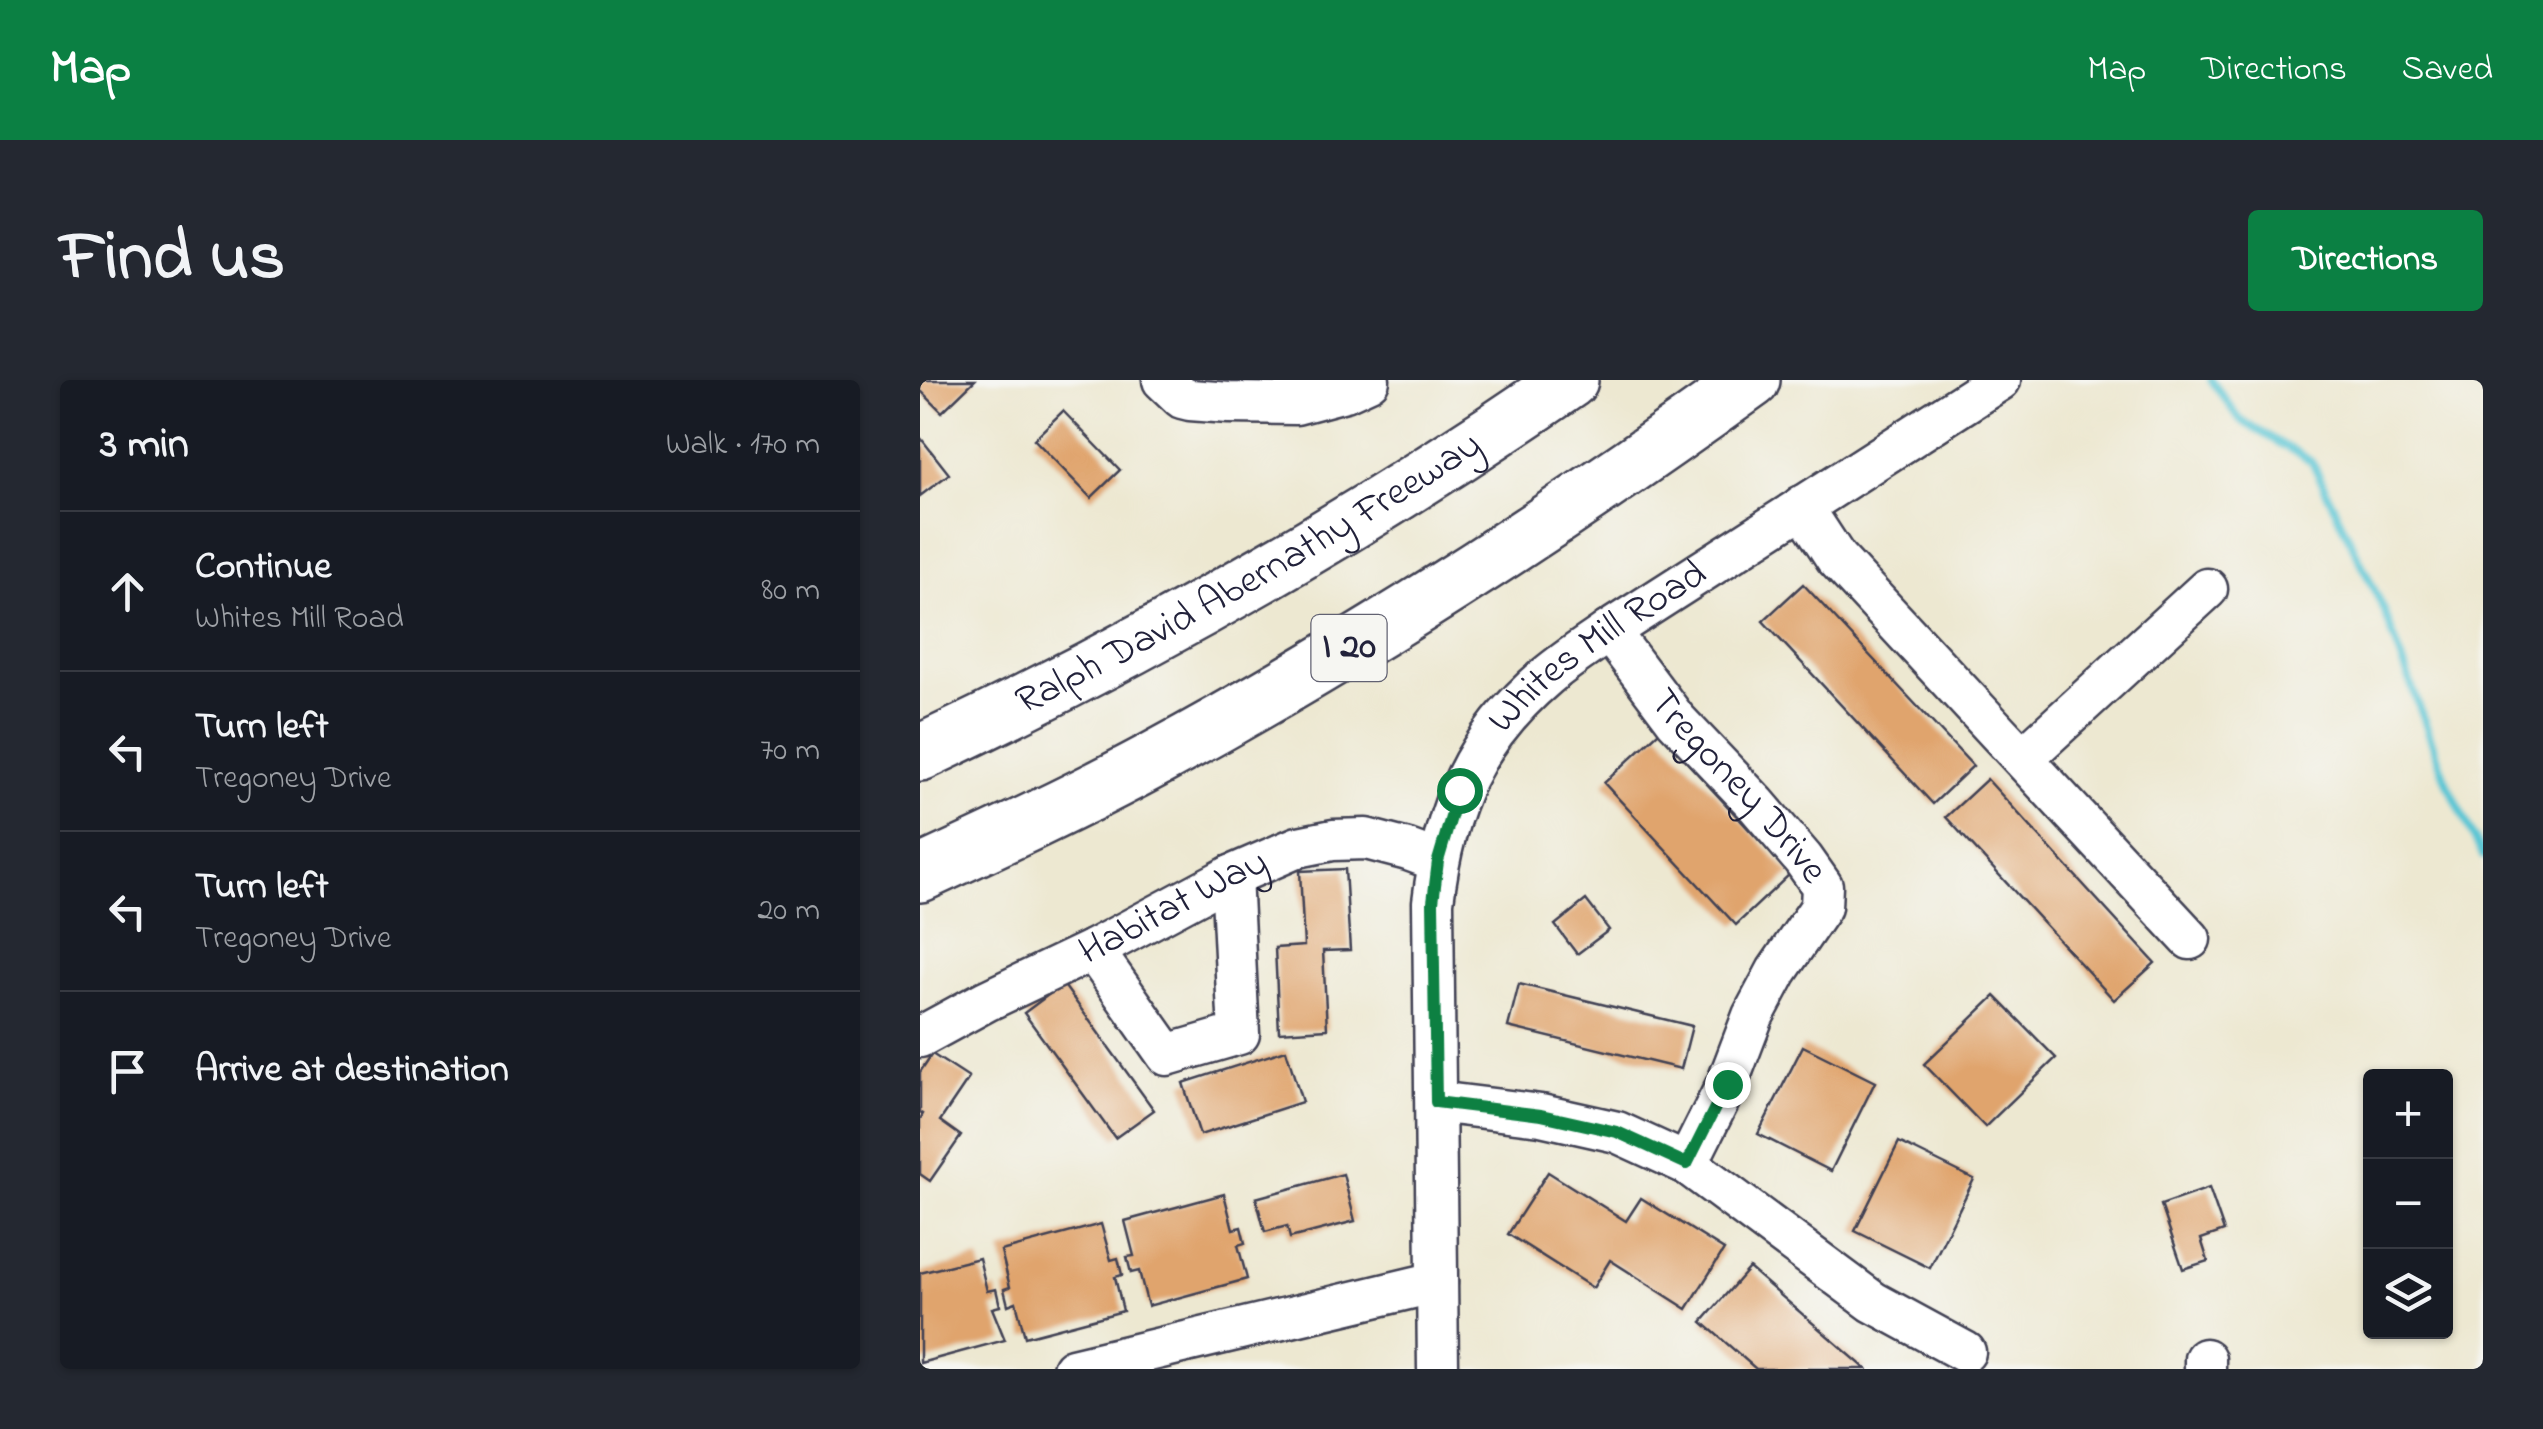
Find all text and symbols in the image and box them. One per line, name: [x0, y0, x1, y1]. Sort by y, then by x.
text: Map: [50, 35, 131, 105]
text: Map: [2087, 45, 2146, 96]
text: Directions: [2201, 45, 2347, 96]
text: Saved: [2402, 45, 2493, 96]
text: Find us: [60, 209, 285, 311]
button: Directions: [2248, 210, 2483, 311]
text: 3 min: [100, 415, 189, 476]
street label: Ralph David Abernathy Freeway: [1006, 417, 1494, 731]
text: Walk · 170 m: [666, 422, 820, 469]
text: Continue: [195, 540, 331, 596]
street label: Whites Mill Road: [1474, 546, 1719, 747]
icon: ahead: [100, 564, 155, 619]
text: 80 m: [761, 568, 820, 615]
text: Whites Mill Road: [195, 596, 404, 643]
road number: I 20: [1312, 615, 1386, 681]
street label: Tregoney Drive: [1633, 677, 1842, 896]
text: Turn left: [195, 700, 328, 756]
icon: left: [100, 724, 155, 779]
text: 70 m: [760, 728, 820, 775]
text: Tregoney Drive: [195, 756, 391, 803]
route start: [1437, 768, 1483, 814]
street label: Habitat Way: [1069, 834, 1278, 982]
text: Turn left: [195, 860, 328, 916]
icon: left: [100, 884, 155, 939]
text: 20 m: [757, 888, 820, 935]
text: Tregoney Drive: [195, 916, 391, 963]
text: Arrive at destination: [195, 1043, 509, 1099]
icon: arrive: [100, 1044, 155, 1099]
route end: [1705, 1062, 1751, 1108]
map controls: [2363, 1069, 2453, 1339]
button: +: [2363, 1069, 2453, 1159]
button: −: [2363, 1159, 2453, 1249]
button: layers: [2363, 1249, 2453, 1339]

